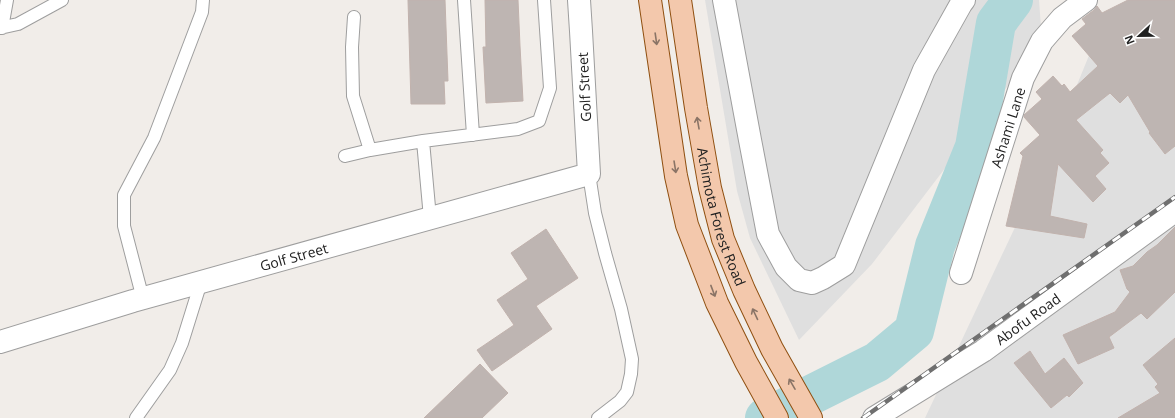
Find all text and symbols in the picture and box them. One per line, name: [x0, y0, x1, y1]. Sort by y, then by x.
north arrow: [1119, 16, 1159, 56]
one-way arrow: [652, 32, 660, 45]
text: N: [1121, 33, 1138, 47]
street label: Golf Street: [573, 52, 595, 122]
street label: Ashami Lane: [986, 84, 1029, 170]
one-way arrow: [694, 117, 702, 130]
street label: Achimota Forest Road: [694, 146, 751, 289]
one-way arrow: [671, 160, 679, 173]
street label: Golf Street: [258, 238, 330, 275]
one-way arrow: [709, 285, 717, 297]
street label: Abofu Road: [991, 288, 1064, 349]
one-way arrow: [751, 308, 758, 320]
one-way arrow: [787, 378, 795, 390]

